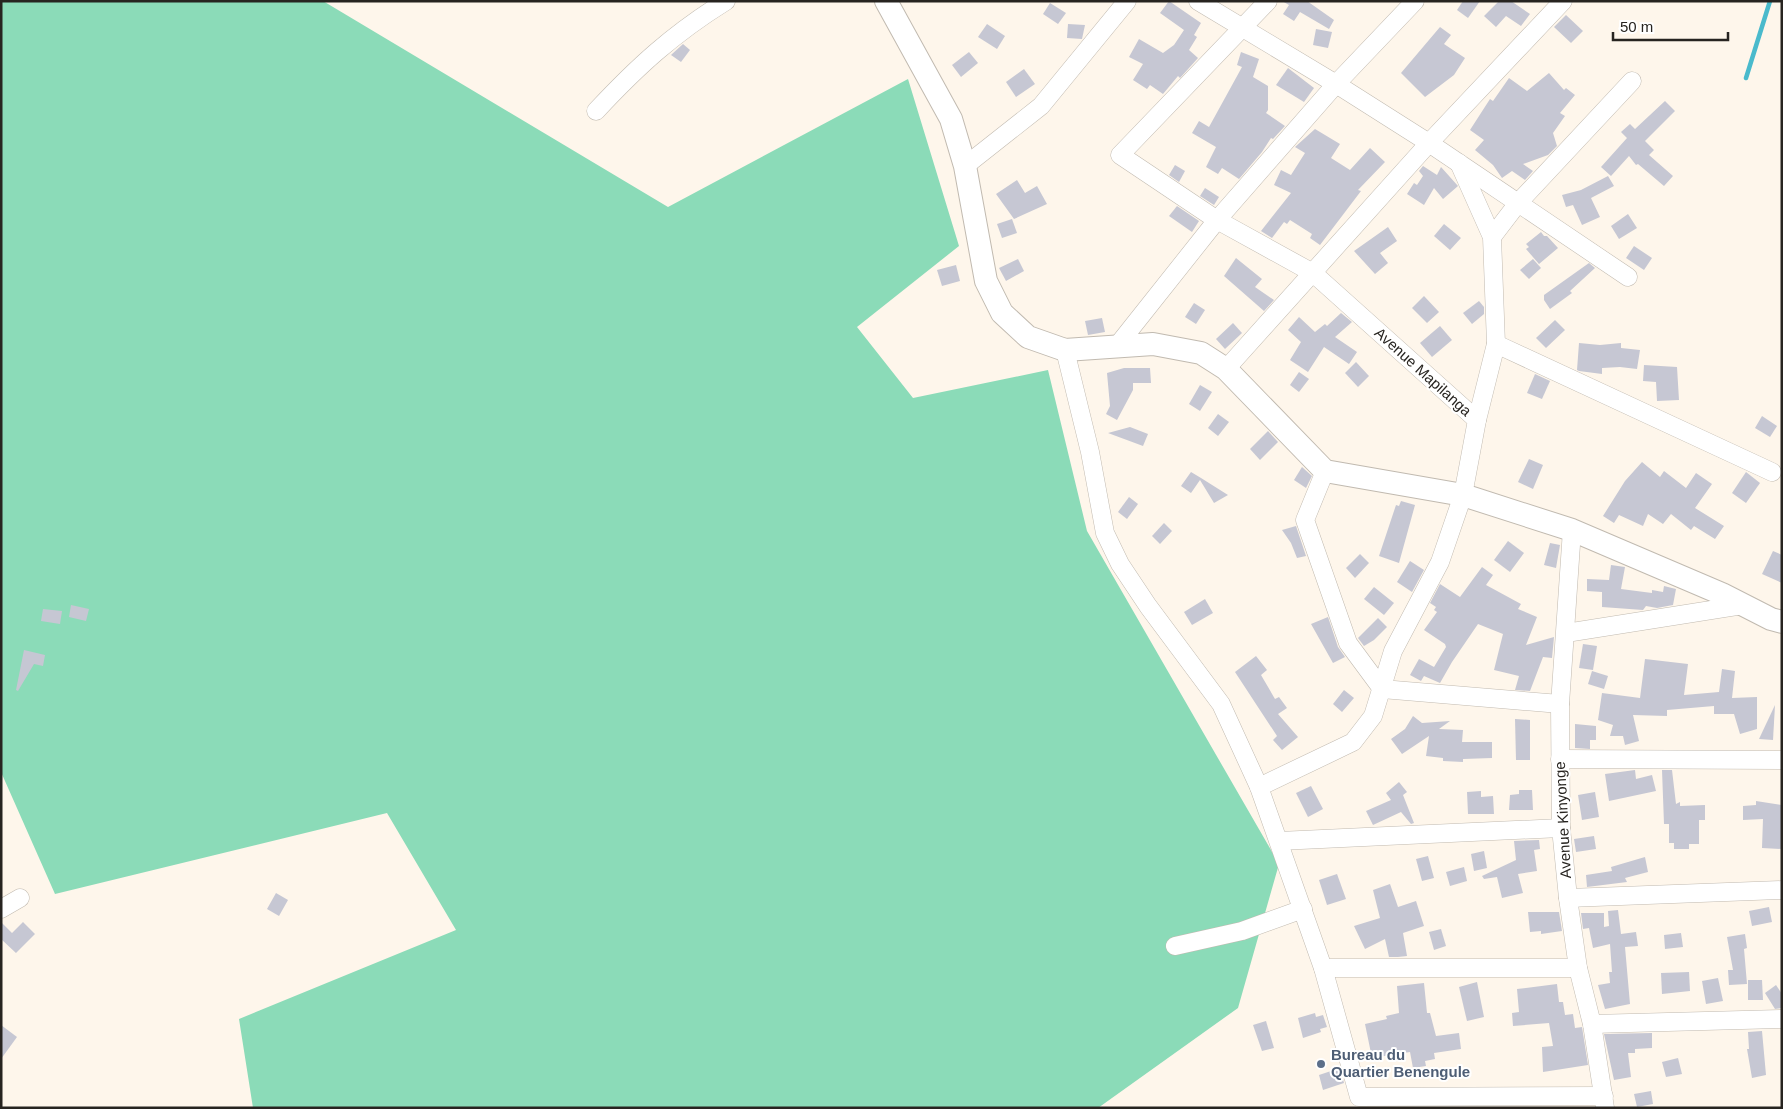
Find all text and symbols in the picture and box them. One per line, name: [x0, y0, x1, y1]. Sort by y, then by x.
scale bar: [1613, 10, 1728, 42]
text: 50 m: [1620, 18, 1653, 35]
street label: Avenue Mapilanga: [1372, 324, 1476, 420]
street label: Avenue Kinyonge: [1551, 761, 1574, 879]
place label: Bureau du Quartier Benengule: [1331, 1046, 1470, 1080]
marker: Bureau du Quartier Benengule: [1315, 1058, 1327, 1070]

